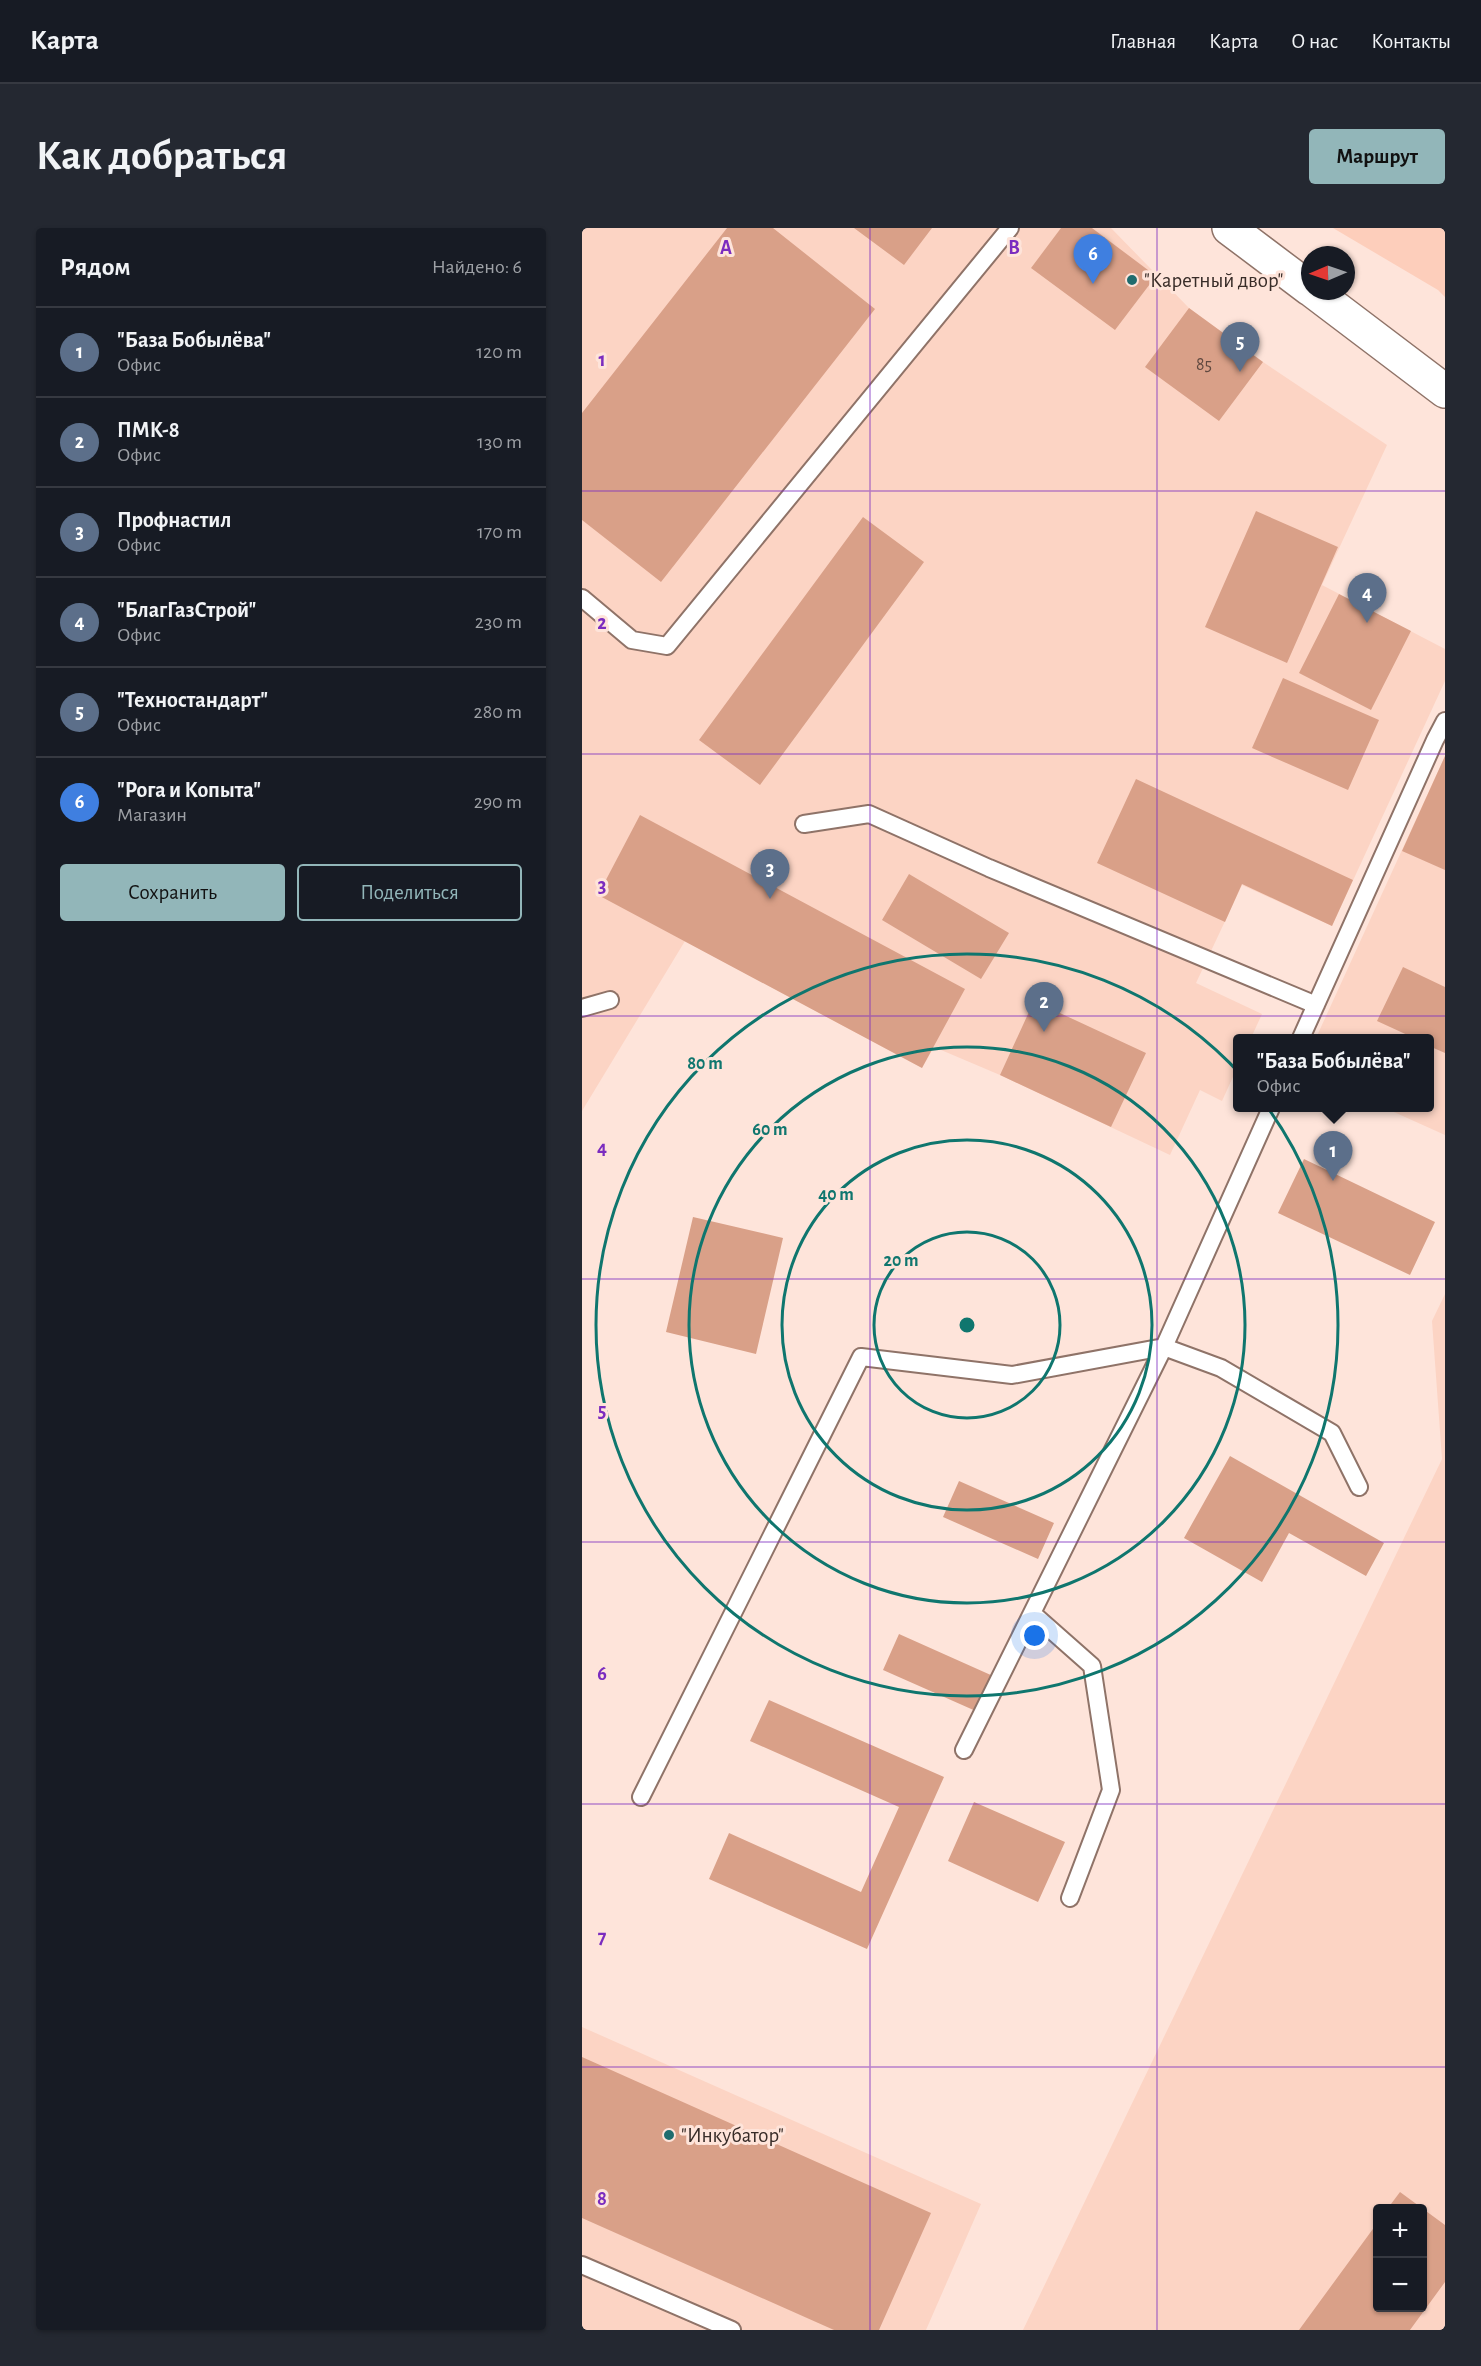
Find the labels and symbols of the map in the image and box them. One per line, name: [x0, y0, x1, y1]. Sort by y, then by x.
pin: 6: [1074, 235, 1112, 284]
text: A: [720, 238, 732, 258]
text: B: [1008, 238, 1020, 258]
north arrow: [1301, 246, 1355, 300]
place label: "Каретный двор": [1144, 270, 1283, 291]
marker: "Каретный двор": [1125, 273, 1139, 287]
pin: 5: [1220, 322, 1260, 372]
text: 1: [598, 350, 606, 370]
house number: 85: [1196, 356, 1212, 374]
pin: 4: [1348, 574, 1386, 623]
text: 2: [597, 613, 607, 633]
pin: 3: [750, 850, 789, 899]
text: 3: [598, 876, 606, 896]
pin: 2: [1024, 982, 1064, 1032]
text: 80 m: [687, 1055, 723, 1073]
text: 60 m: [752, 1121, 788, 1139]
pin: 1: [1314, 1132, 1353, 1181]
text: 4: [597, 1138, 607, 1158]
text: 40 m: [818, 1186, 854, 1204]
text: 20 m: [883, 1252, 919, 1270]
centre of rings: [957, 1315, 977, 1335]
text: 5: [598, 1401, 606, 1421]
your location: [1020, 1621, 1049, 1650]
text: 6: [597, 1664, 607, 1684]
text: 7: [598, 1927, 607, 1947]
place label: "Инкубатор": [681, 2125, 784, 2146]
marker: "Инкубатор": [662, 2128, 676, 2142]
text: 8: [597, 2189, 607, 2209]

